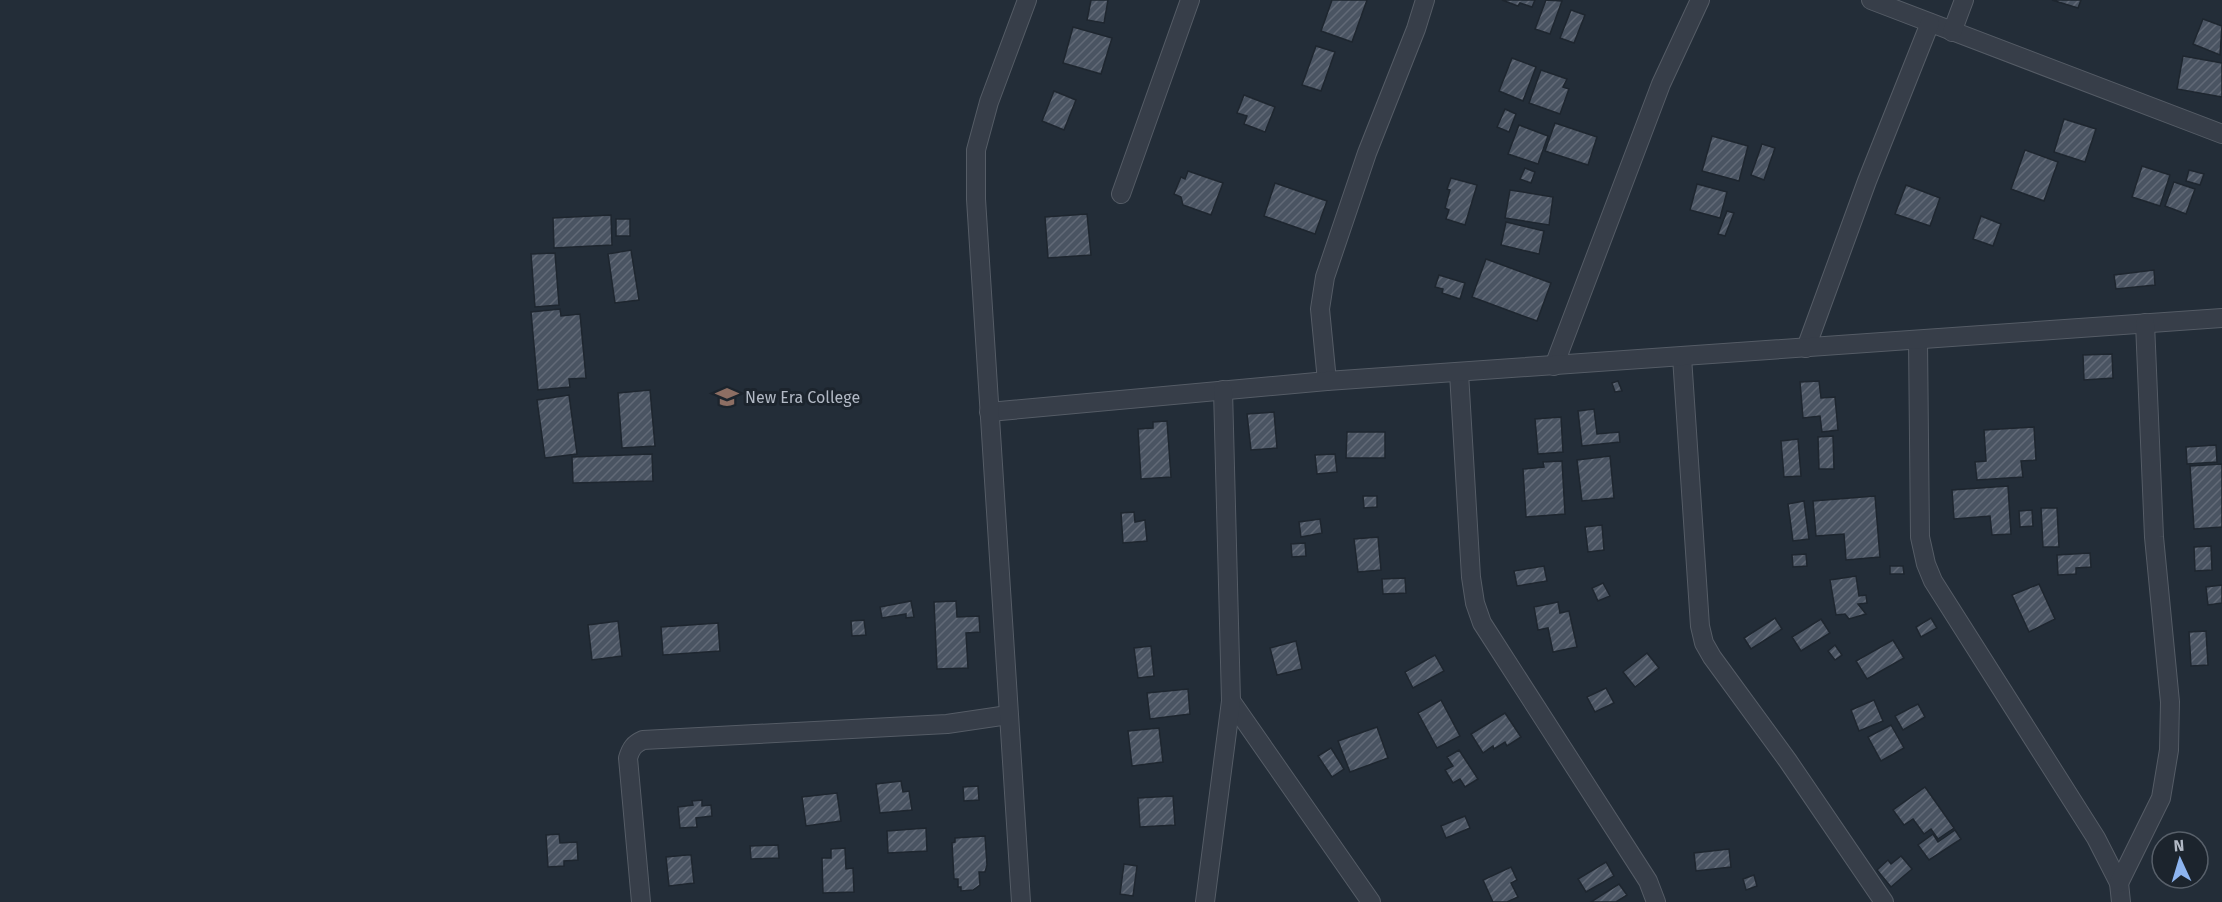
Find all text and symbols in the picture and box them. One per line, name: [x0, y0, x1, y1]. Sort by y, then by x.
school or university icon: New Era College: [714, 384, 740, 410]
place label: New Era College: [745, 388, 860, 407]
north arrow: [2150, 830, 2210, 890]
text: N: [2173, 836, 2185, 855]

